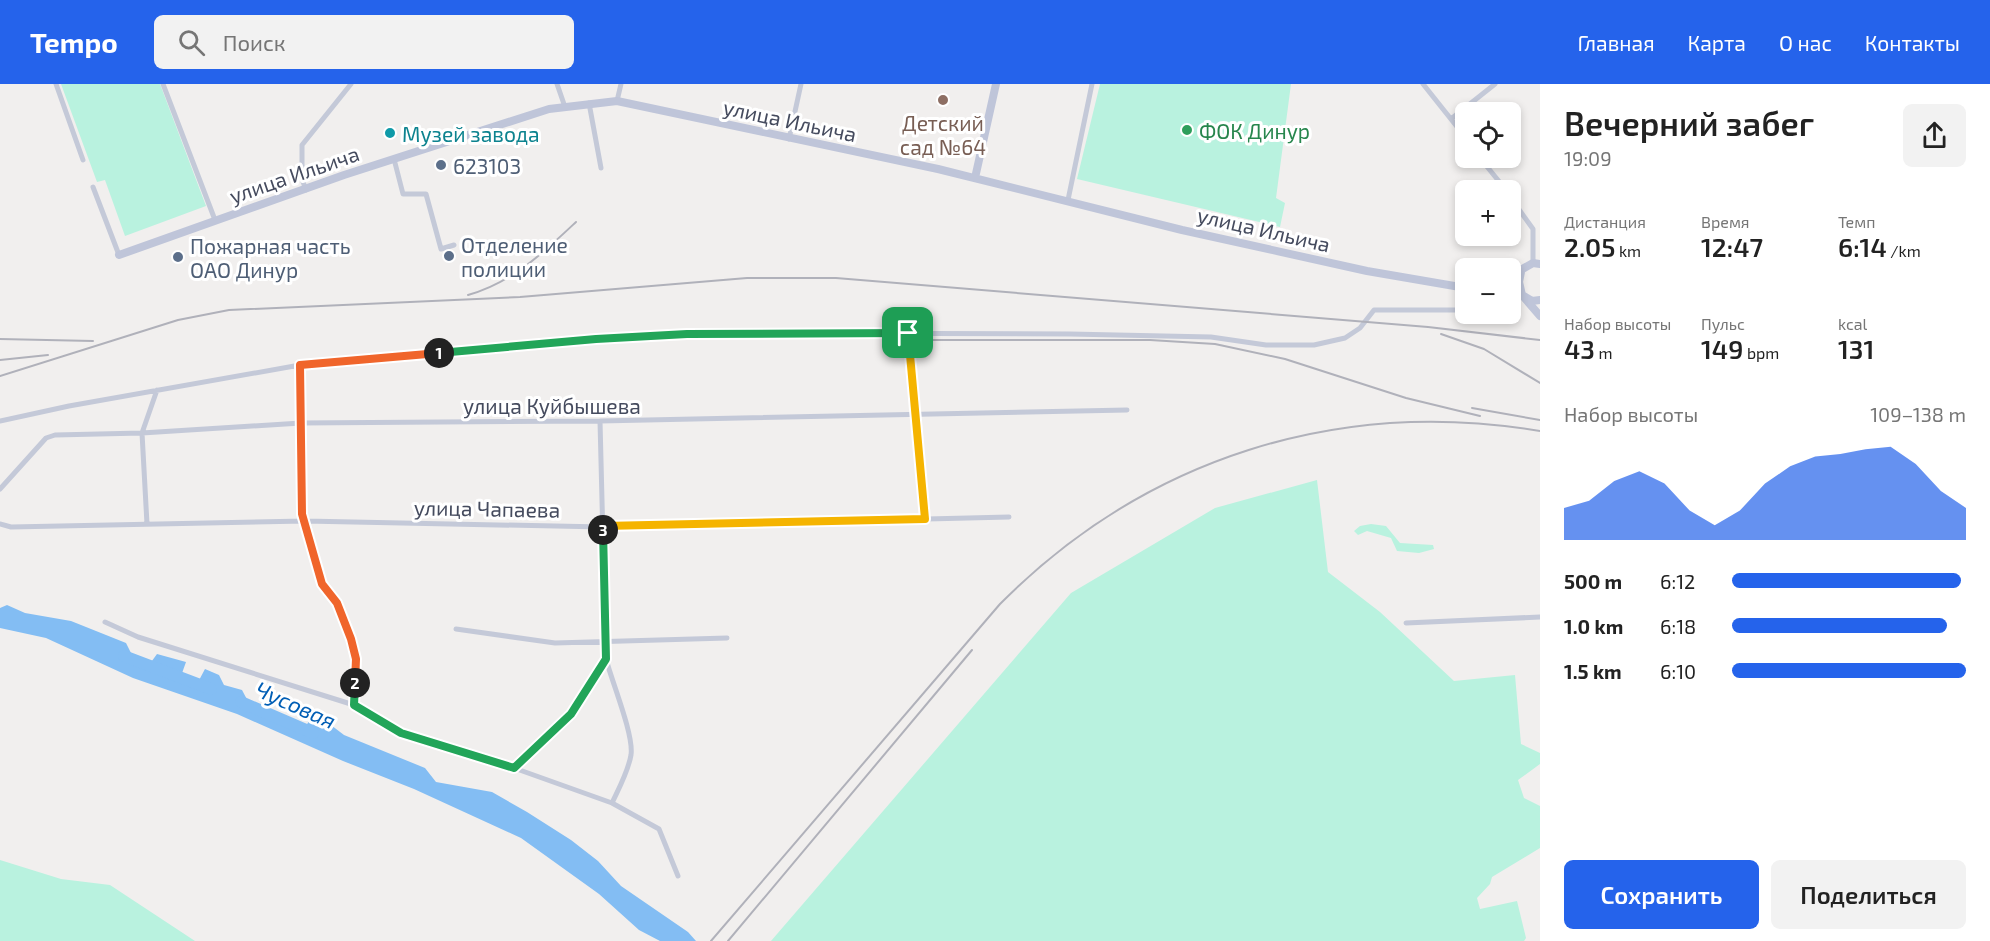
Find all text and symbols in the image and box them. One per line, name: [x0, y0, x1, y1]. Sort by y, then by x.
search box: [154, 15, 574, 69]
text: Tempo: [30, 25, 118, 59]
icon: search: [175, 26, 208, 59]
text: Поиск: [223, 29, 286, 55]
text: Главная: [1578, 30, 1655, 55]
text: Карта: [1688, 30, 1746, 55]
text: О нас: [1779, 30, 1832, 55]
text: Контакты: [1865, 30, 1960, 55]
marker: Детский сад №64: [936, 93, 950, 107]
street label: улица Ильича: [721, 94, 859, 147]
map controls: [1455, 102, 1521, 324]
button: locate: [1455, 102, 1521, 168]
text: Вечерний забег: [1564, 103, 1814, 143]
button: share: [1903, 104, 1966, 167]
place label: Детский сад №64: [900, 110, 986, 159]
place label: ФОК Динур: [1199, 118, 1310, 144]
place label: Музей завода: [402, 121, 540, 147]
marker: ФОК Динур: [1180, 123, 1194, 137]
marker: Музей завода: [383, 126, 397, 140]
street label: улица Ильича: [226, 140, 362, 209]
text: 19:09: [1564, 146, 1612, 170]
place label: 623103: [453, 153, 521, 178]
marker: 623103: [434, 158, 448, 172]
button: +: [1455, 180, 1521, 246]
street label: улица Ильича: [1195, 202, 1333, 257]
text: Дистанция: [1564, 212, 1646, 231]
text: Время: [1701, 212, 1750, 231]
text: Темп: [1838, 212, 1875, 231]
text: 2.05: [1564, 231, 1615, 262]
text: 12:47: [1701, 231, 1763, 262]
text: 6:14: [1838, 231, 1887, 262]
place label: Отделение полиции: [461, 232, 568, 281]
place label: Пожарная часть ОАО Динур: [190, 233, 351, 283]
text: km: [1615, 241, 1641, 260]
text: /km: [1887, 241, 1921, 260]
marker: Отделение полиции: [442, 249, 456, 263]
marker: Пожарная часть ОАО Динур: [171, 250, 185, 264]
button: −: [1455, 258, 1521, 324]
pin: [882, 307, 933, 358]
text: Набор высоты: [1564, 314, 1671, 333]
text: Пульс: [1701, 314, 1745, 333]
text: kcal: [1838, 314, 1867, 333]
icon: arrive: [891, 316, 924, 349]
text: 43: [1564, 333, 1595, 364]
text: 149: [1701, 333, 1743, 364]
text: 131: [1838, 333, 1874, 364]
pin: 1: [424, 338, 454, 368]
text: 1: [436, 343, 442, 362]
text: m: [1595, 343, 1613, 362]
text: bpm: [1743, 343, 1779, 362]
street label: улица Куйбышева: [463, 393, 641, 419]
text: Набор высоты: [1564, 402, 1698, 426]
text: 109–138 m: [1870, 402, 1966, 426]
street label: улица Чапаева: [414, 494, 560, 523]
pin: 3: [588, 515, 618, 545]
text: 3: [598, 520, 608, 539]
text: 500 m: [1564, 569, 1622, 593]
text: 6:12: [1660, 569, 1695, 593]
text: 1.0 km: [1564, 614, 1623, 638]
text: 6:18: [1660, 614, 1696, 638]
text: 1.5 km: [1564, 659, 1622, 683]
text: 6:10: [1660, 659, 1696, 683]
pin: 2: [340, 668, 370, 698]
text: 2: [350, 673, 360, 692]
water label: Чусовая: [252, 675, 340, 733]
button: Сохранить: [1564, 860, 1759, 929]
button: Поделиться: [1771, 860, 1966, 929]

